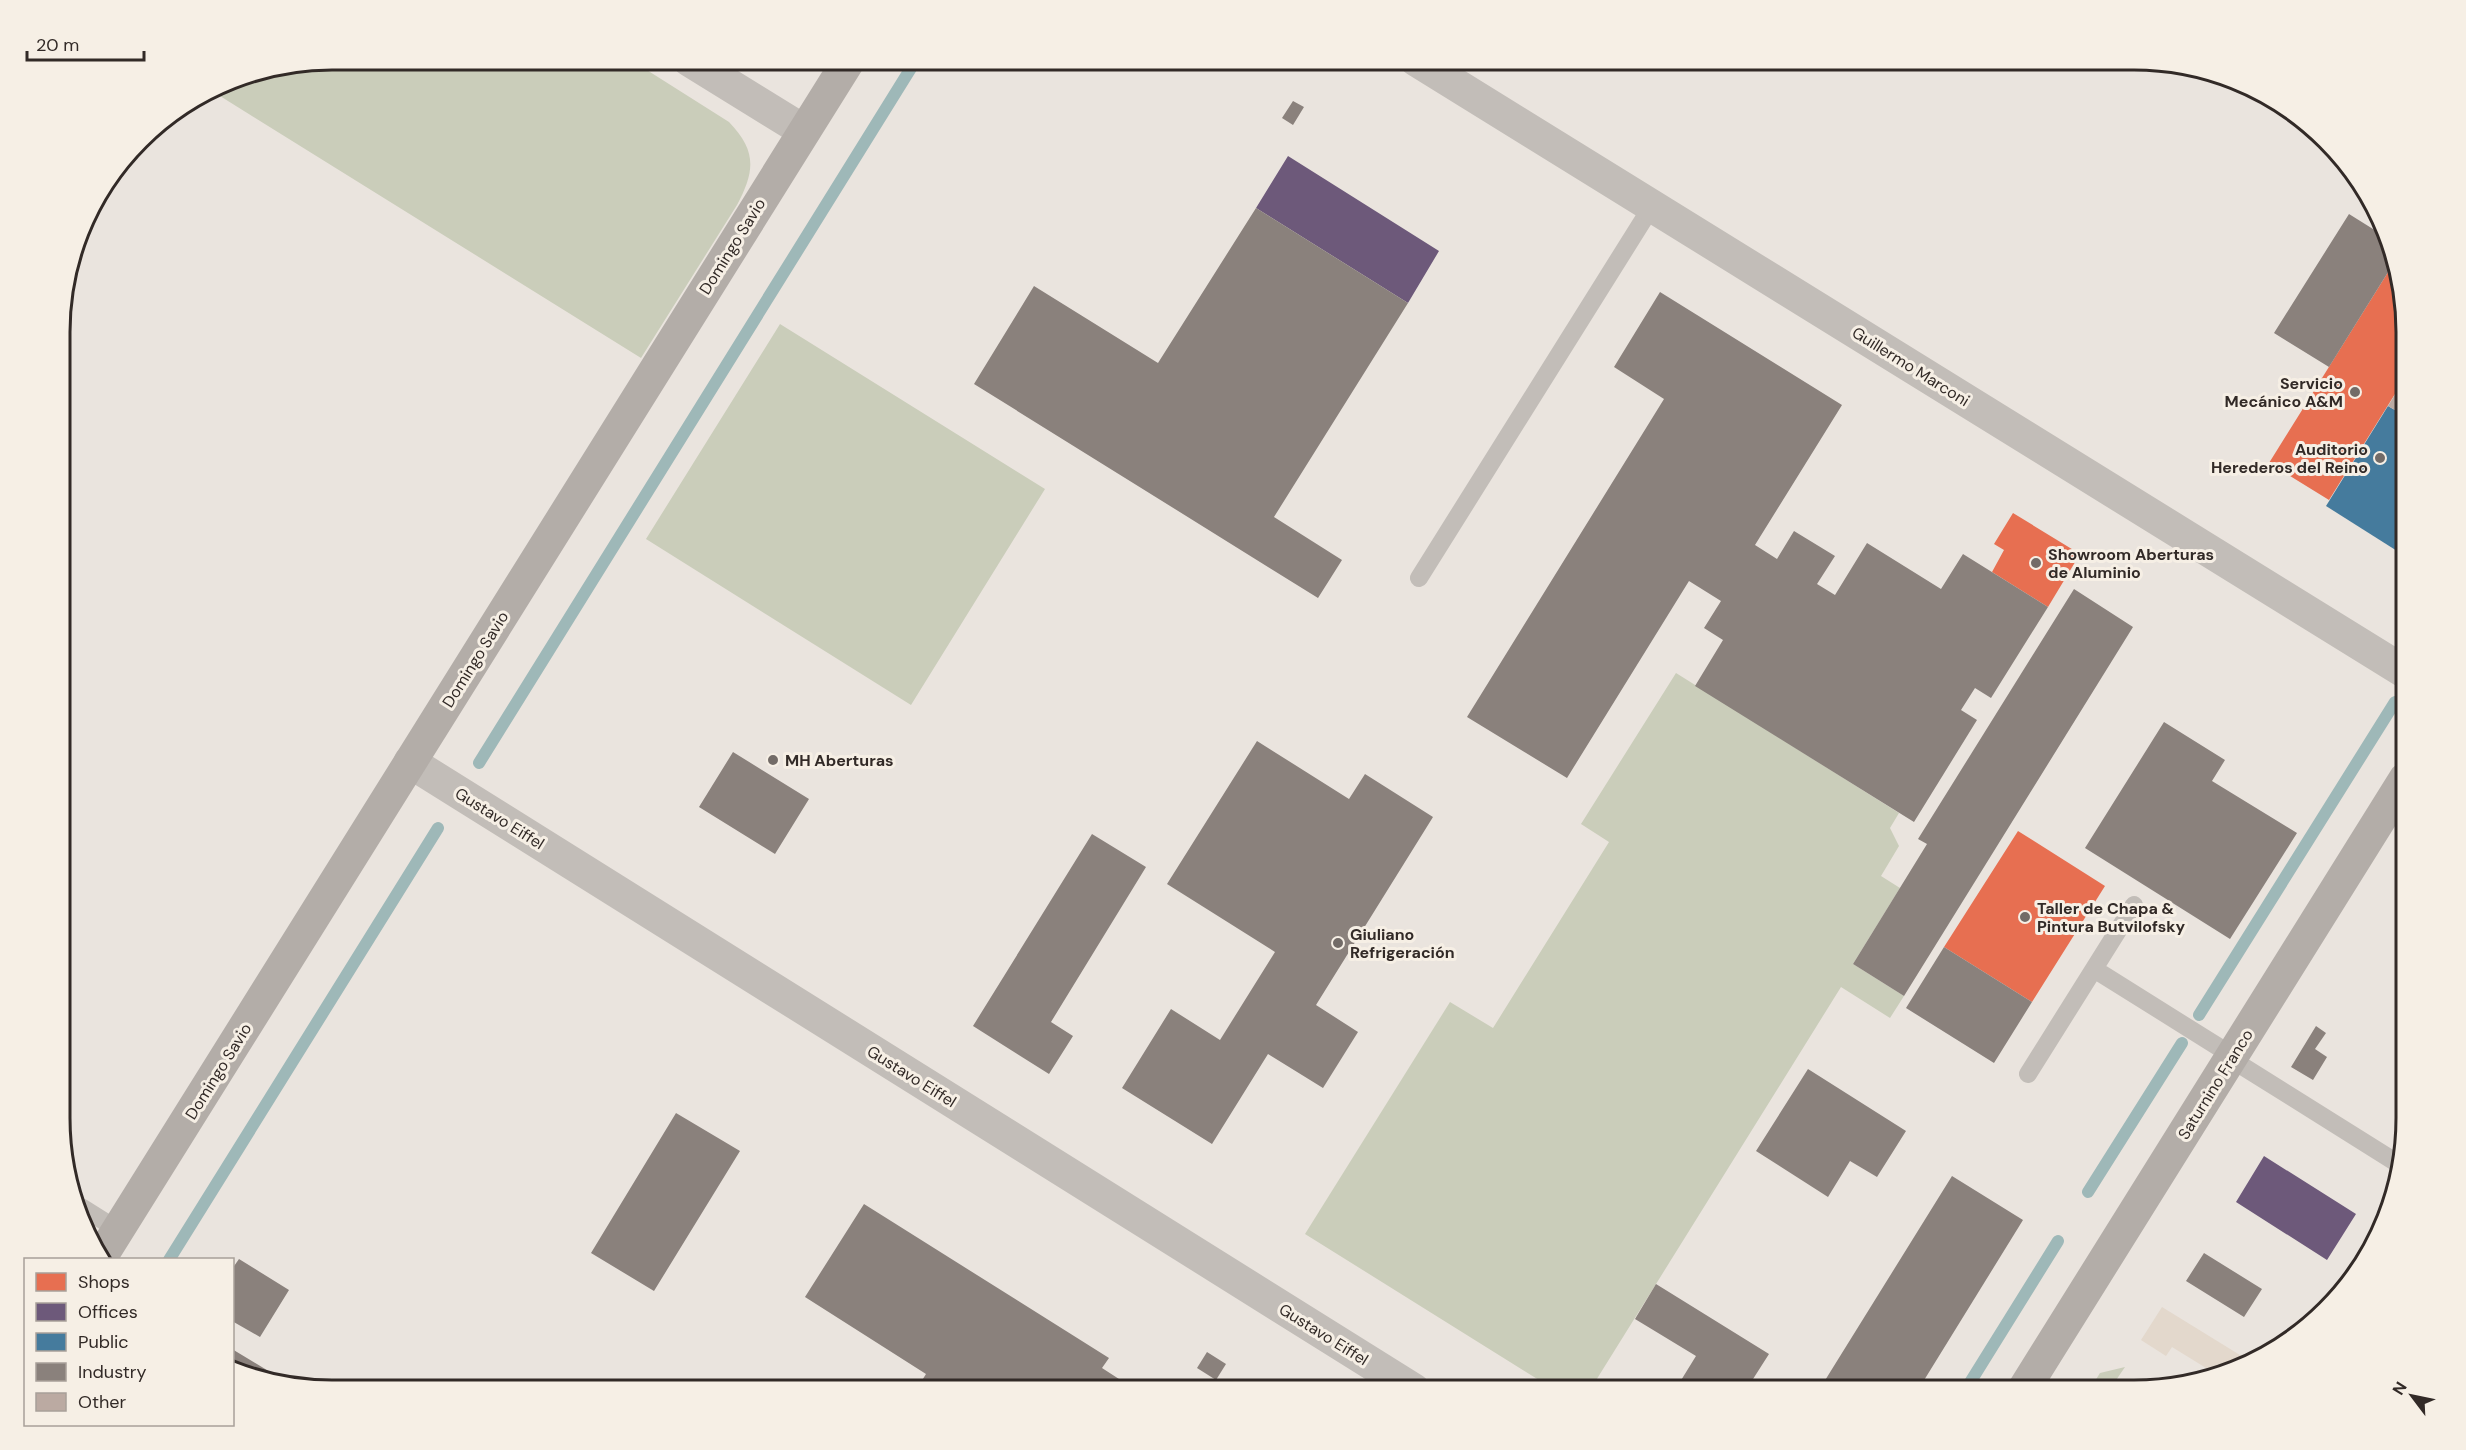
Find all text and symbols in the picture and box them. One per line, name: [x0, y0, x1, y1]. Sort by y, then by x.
scale bar: [27, 24, 144, 62]
text: 20 m: [36, 33, 79, 57]
street label: Domingo Savio: [694, 194, 770, 298]
street label: Guillermo Marconi: [1848, 322, 1973, 411]
place label: Servicio Mecánico A&M: [2225, 373, 2343, 412]
marker: Servicio Mecánico A&M: [2348, 385, 2362, 399]
place label: Auditorio Herederos del Reino: [2211, 439, 2368, 478]
marker: Auditorio Herederos del Reino: [2373, 451, 2387, 465]
place label: Showroom Aberturas de Aluminio: [2048, 544, 2214, 583]
marker: Showroom Aberturas de Aluminio: [2029, 556, 2043, 570]
street label: Domingo Savio: [437, 607, 513, 711]
place label: MH Aberturas: [785, 750, 894, 771]
marker: MH Aberturas: [766, 753, 780, 767]
street label: Gustavo Eiffel: [451, 783, 548, 854]
place label: Taller de Chapa & Pintura Butvilofsky: [2037, 898, 2185, 937]
marker: Taller de Chapa & Pintura Butvilofsky: [2018, 910, 2032, 924]
place label: Giuliano Refrigeración: [1350, 924, 1455, 963]
marker: Giuliano Refrigeración: [1331, 936, 1345, 950]
street label: Domingo Savio: [180, 1019, 256, 1123]
street label: Saturnino Franco: [2173, 1025, 2258, 1143]
street label: Gustavo Eiffel: [863, 1041, 960, 1112]
legend: [24, 1258, 234, 1426]
text: Shops: [78, 1270, 130, 1294]
street label: Gustavo Eiffel: [1275, 1299, 1372, 1370]
text: Offices: [78, 1300, 138, 1324]
text: Public: [78, 1330, 129, 1354]
text: Industry: [78, 1360, 147, 1384]
north arrow: [2382, 1366, 2442, 1426]
text: N: [2388, 1378, 2412, 1399]
text: Other: [78, 1390, 127, 1414]

